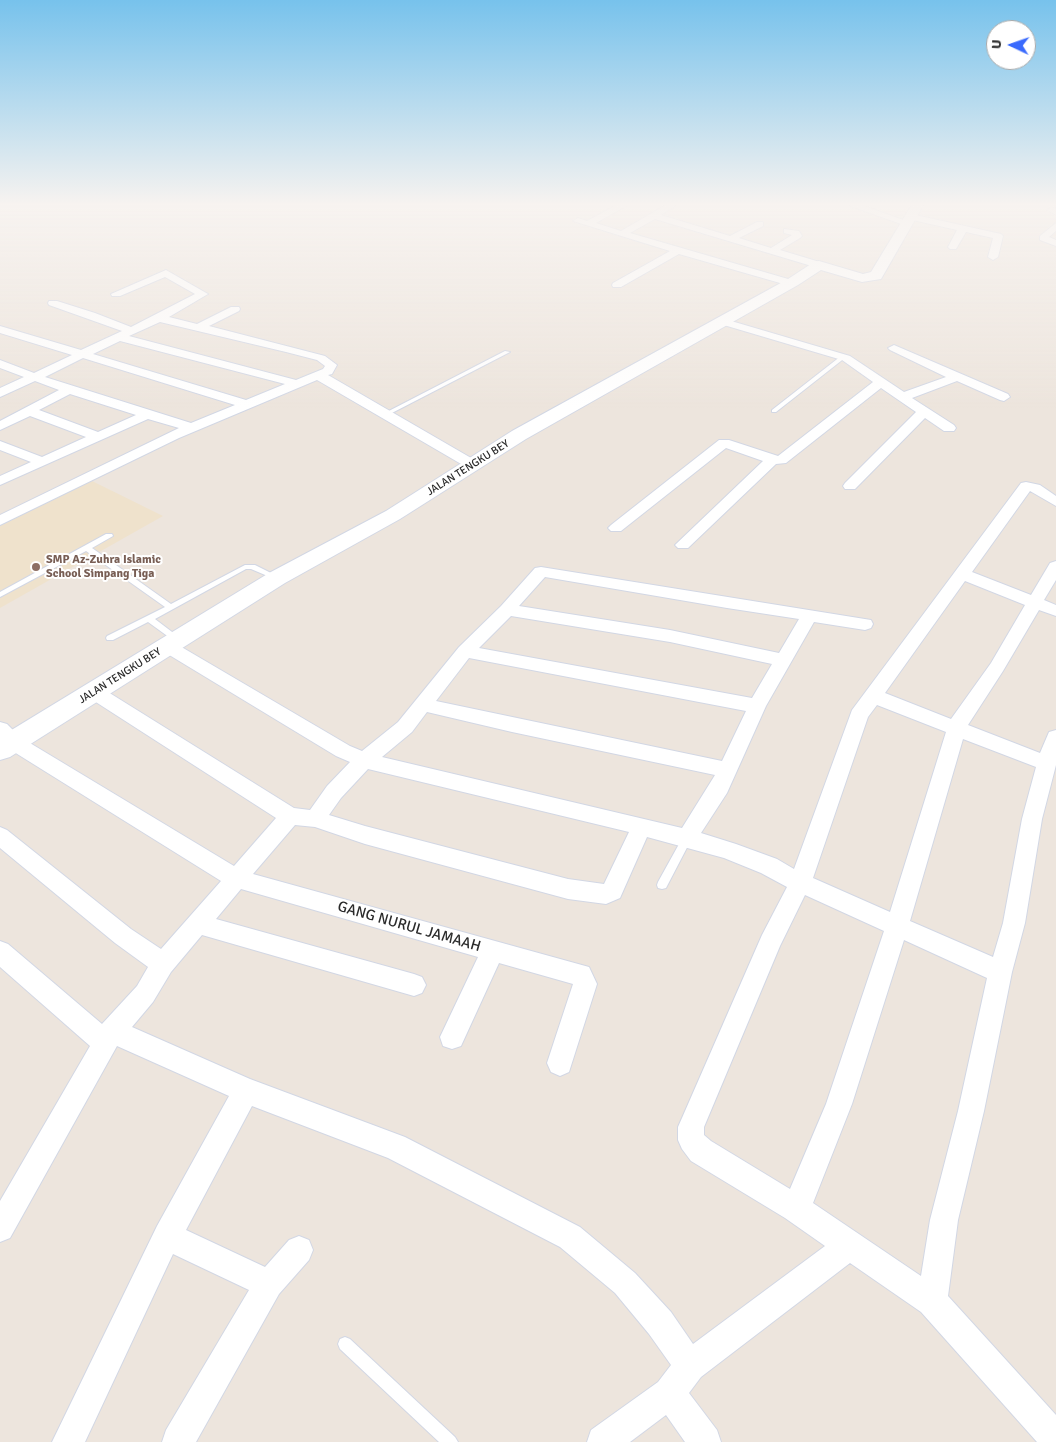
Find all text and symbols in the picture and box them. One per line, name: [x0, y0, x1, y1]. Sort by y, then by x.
north arrow: [986, 20, 1036, 70]
text: U: [988, 39, 1005, 49]
street label: JALAN TENGKU BEY: [424, 437, 512, 499]
place label: SMP Az-Zuhra Islamic School Simpang Tiga: [46, 553, 161, 581]
marker: SMP Az-Zuhra Islamic School Simpang Tiga: [30, 561, 42, 573]
street label: JALAN TENGKU BEY: [76, 645, 164, 707]
street label: GANG NURUL JAMAAH: [335, 898, 483, 956]

